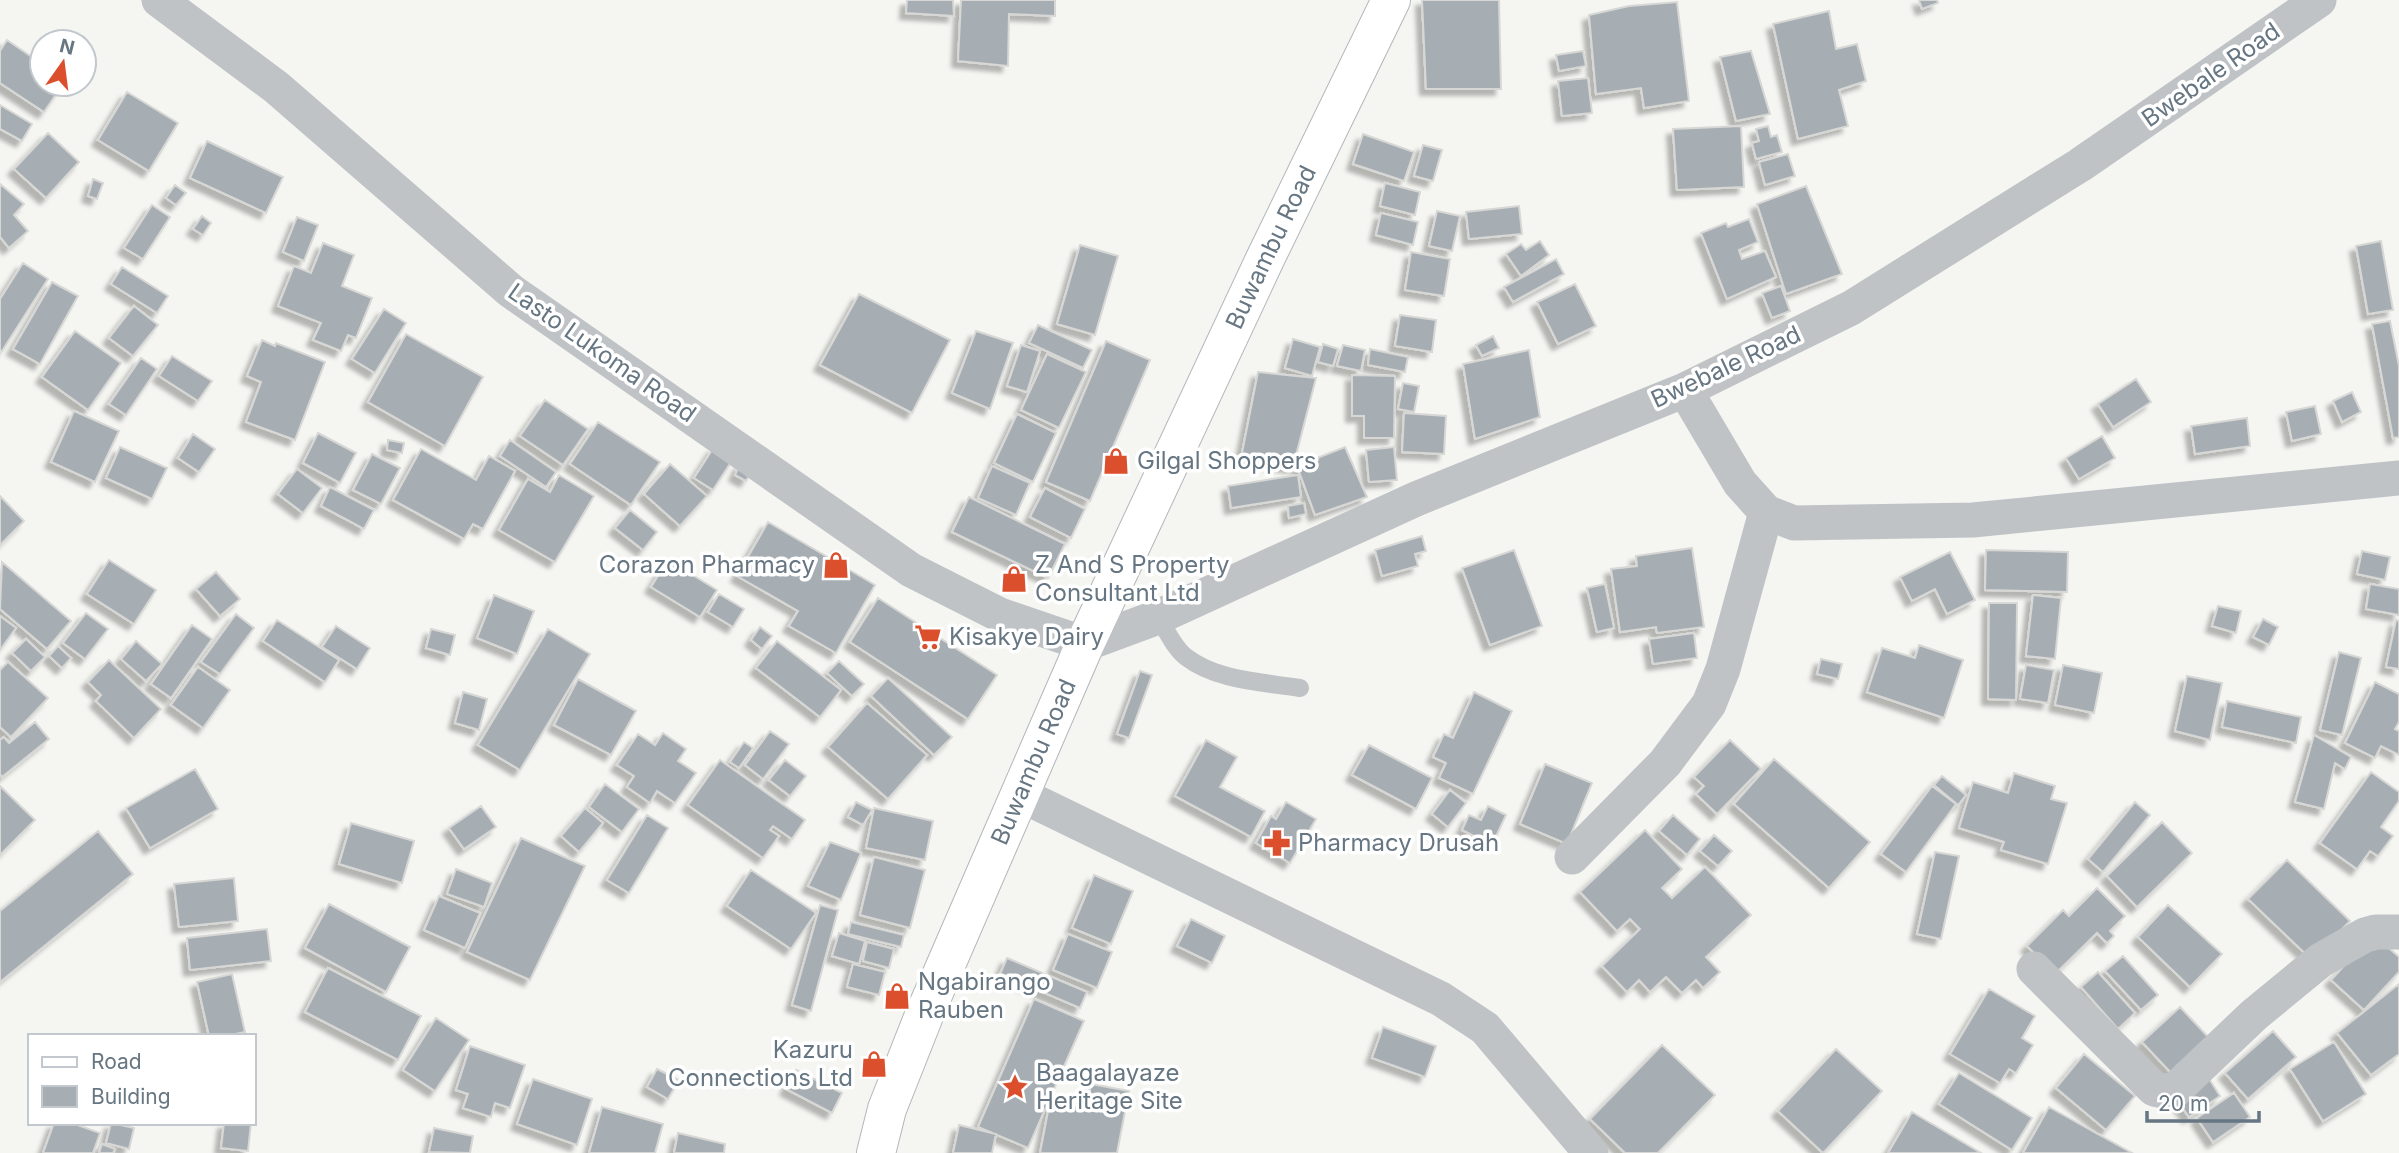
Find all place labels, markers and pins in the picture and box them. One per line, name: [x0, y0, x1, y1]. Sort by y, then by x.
shop icon: Gilgal Shoppers: [1101, 446, 1131, 476]
place label: Gilgal Shoppers: [1137, 446, 1316, 475]
place label: Corazon Pharmacy: [599, 550, 815, 579]
shop icon: Corazon Pharmacy: [821, 550, 851, 580]
place label: Z And S Property Consultant Ltd: [1035, 550, 1229, 607]
shop icon: Z And S Property Consultant Ltd: [999, 564, 1029, 594]
supermarket icon: Kisakye Dairy: [913, 622, 943, 652]
place label: Kisakye Dairy: [949, 622, 1104, 651]
pharmacy icon: Pharmacy Drusah: [1262, 828, 1292, 858]
place label: Pharmacy Drusah: [1298, 828, 1499, 857]
place label: Ngabirango Rauben: [918, 967, 1051, 1024]
shop icon: Ngabirango Rauben: [882, 981, 912, 1011]
place label: Kazuru Connections Ltd: [668, 1035, 853, 1092]
shop icon: Kazuru Connections Ltd: [859, 1049, 889, 1079]
place label: Baagalayaze Heritage Site: [1036, 1058, 1183, 1115]
place icon: Baagalayaze Heritage Site: [1000, 1072, 1030, 1102]

